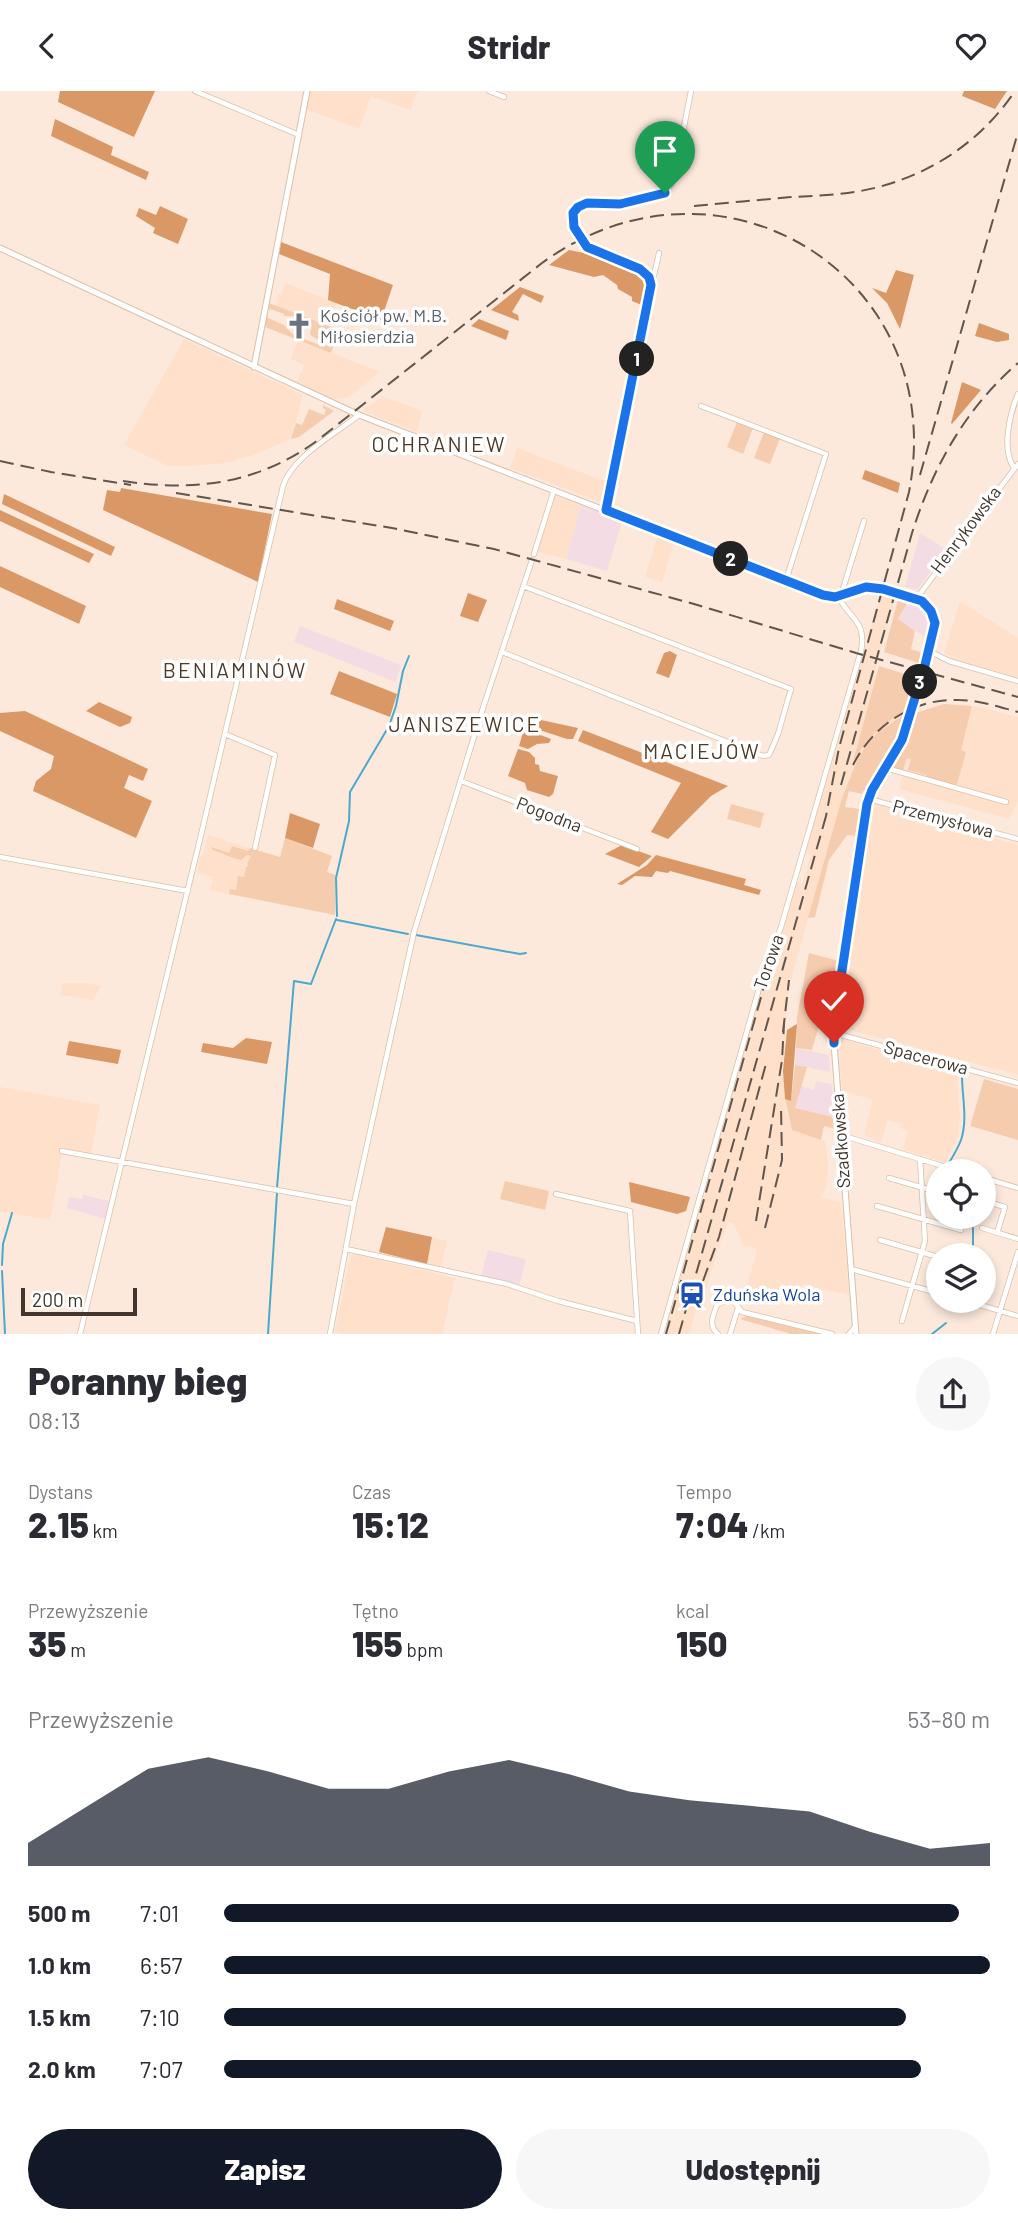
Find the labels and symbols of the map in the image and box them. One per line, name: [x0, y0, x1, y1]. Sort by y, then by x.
pin: [635, 121, 695, 193]
place label: Kościół pw. M.B. Miłosierdzia: [320, 304, 447, 347]
church icon: Kościół pw. M.B. Miłosierdzia: [284, 311, 314, 341]
pin: 1: [620, 341, 654, 377]
district label: OCHRANIEW: [372, 431, 507, 456]
street label: Henrykowska: [925, 481, 1005, 577]
pin: 2: [714, 541, 748, 577]
district label: BENIAMINÓW: [163, 657, 307, 682]
pin: 3: [902, 665, 937, 699]
district label: JANISZEWICE: [389, 711, 541, 736]
district label: MACIEJÓW: [643, 738, 761, 763]
street label: Pogodna: [514, 792, 585, 837]
street label: Przemysłowa: [890, 794, 996, 842]
street label: Torowa: [748, 931, 788, 992]
pin: [804, 971, 864, 1043]
street label: Spacerowa: [882, 1035, 971, 1079]
street label: Szadkowska: [826, 1093, 854, 1189]
station icon: Zduńska Wola: [677, 1280, 707, 1310]
place label: Zduńska Wola: [713, 1283, 820, 1305]
scale bar: [21, 1285, 136, 1317]

